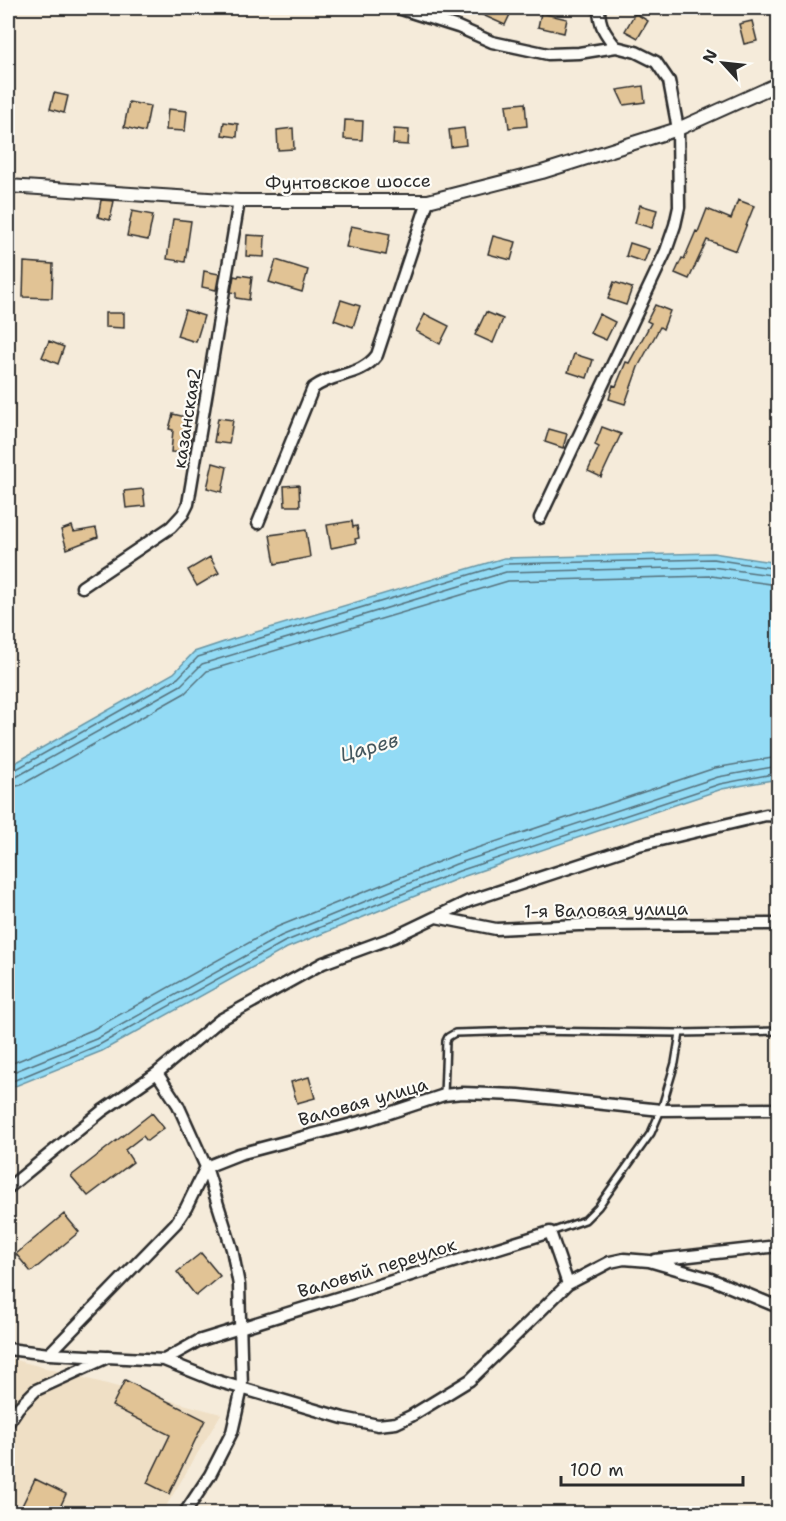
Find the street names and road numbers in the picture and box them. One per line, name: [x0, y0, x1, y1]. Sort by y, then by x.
street label: Фунтовское шоссе: [265, 169, 431, 195]
street label: казанская2: [167, 366, 207, 470]
street label: 1-я Валовая улица: [524, 897, 688, 923]
street label: Валовая улица: [295, 1072, 431, 1132]
street label: Валовый переулок: [295, 1232, 460, 1304]

